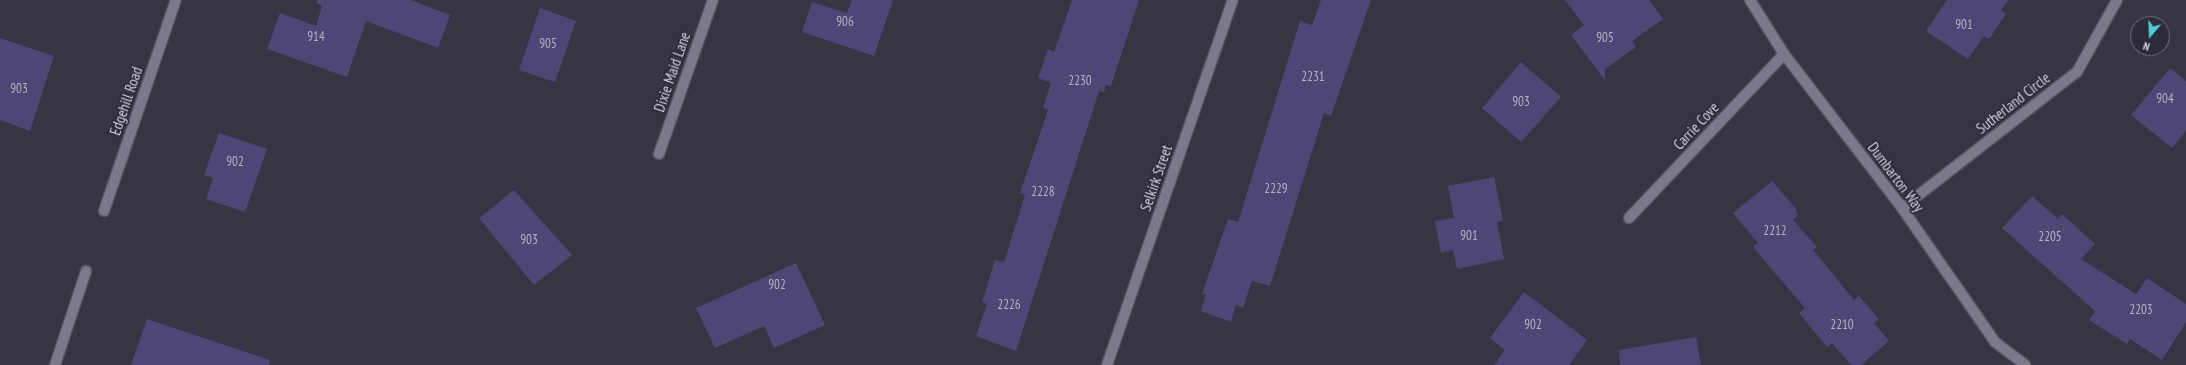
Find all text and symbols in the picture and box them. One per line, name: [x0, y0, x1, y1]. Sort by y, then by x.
house number: 906: [836, 14, 854, 30]
north arrow: [2130, 16, 2170, 56]
house number: 901: [1955, 17, 1973, 33]
house number: 914: [307, 29, 325, 45]
street label: Dixie Maid Lane: [650, 30, 694, 114]
house number: 905: [1596, 30, 1614, 46]
house number: 905: [539, 36, 557, 52]
text: N: [2141, 39, 2152, 54]
street label: Edgehill Road: [106, 64, 146, 138]
house number: 2231: [1301, 69, 1325, 85]
street label: Sutherland Circle: [1972, 69, 2054, 137]
house number: 2230: [1068, 73, 1092, 89]
house number: 903: [10, 81, 28, 97]
house number: 904: [2156, 91, 2174, 107]
house number: 903: [1512, 94, 1530, 110]
street label: Carrie Cove: [1670, 99, 1722, 153]
street label: Dumbarton Way: [1864, 139, 1928, 215]
street label: Selkirk Street: [1136, 142, 1176, 214]
house number: 902: [226, 154, 244, 170]
house number: 2229: [1264, 181, 1288, 197]
house number: 2228: [1031, 184, 1055, 200]
house number: 2212: [1763, 223, 1787, 239]
house number: 901: [1460, 228, 1478, 244]
house number: 2205: [2038, 229, 2062, 245]
house number: 903: [520, 232, 538, 248]
house number: 902: [768, 277, 786, 293]
house number: 2226: [997, 297, 1021, 313]
house number: 2203: [2129, 302, 2153, 318]
house number: 902: [1524, 317, 1542, 333]
house number: 2210: [1830, 317, 1854, 333]

